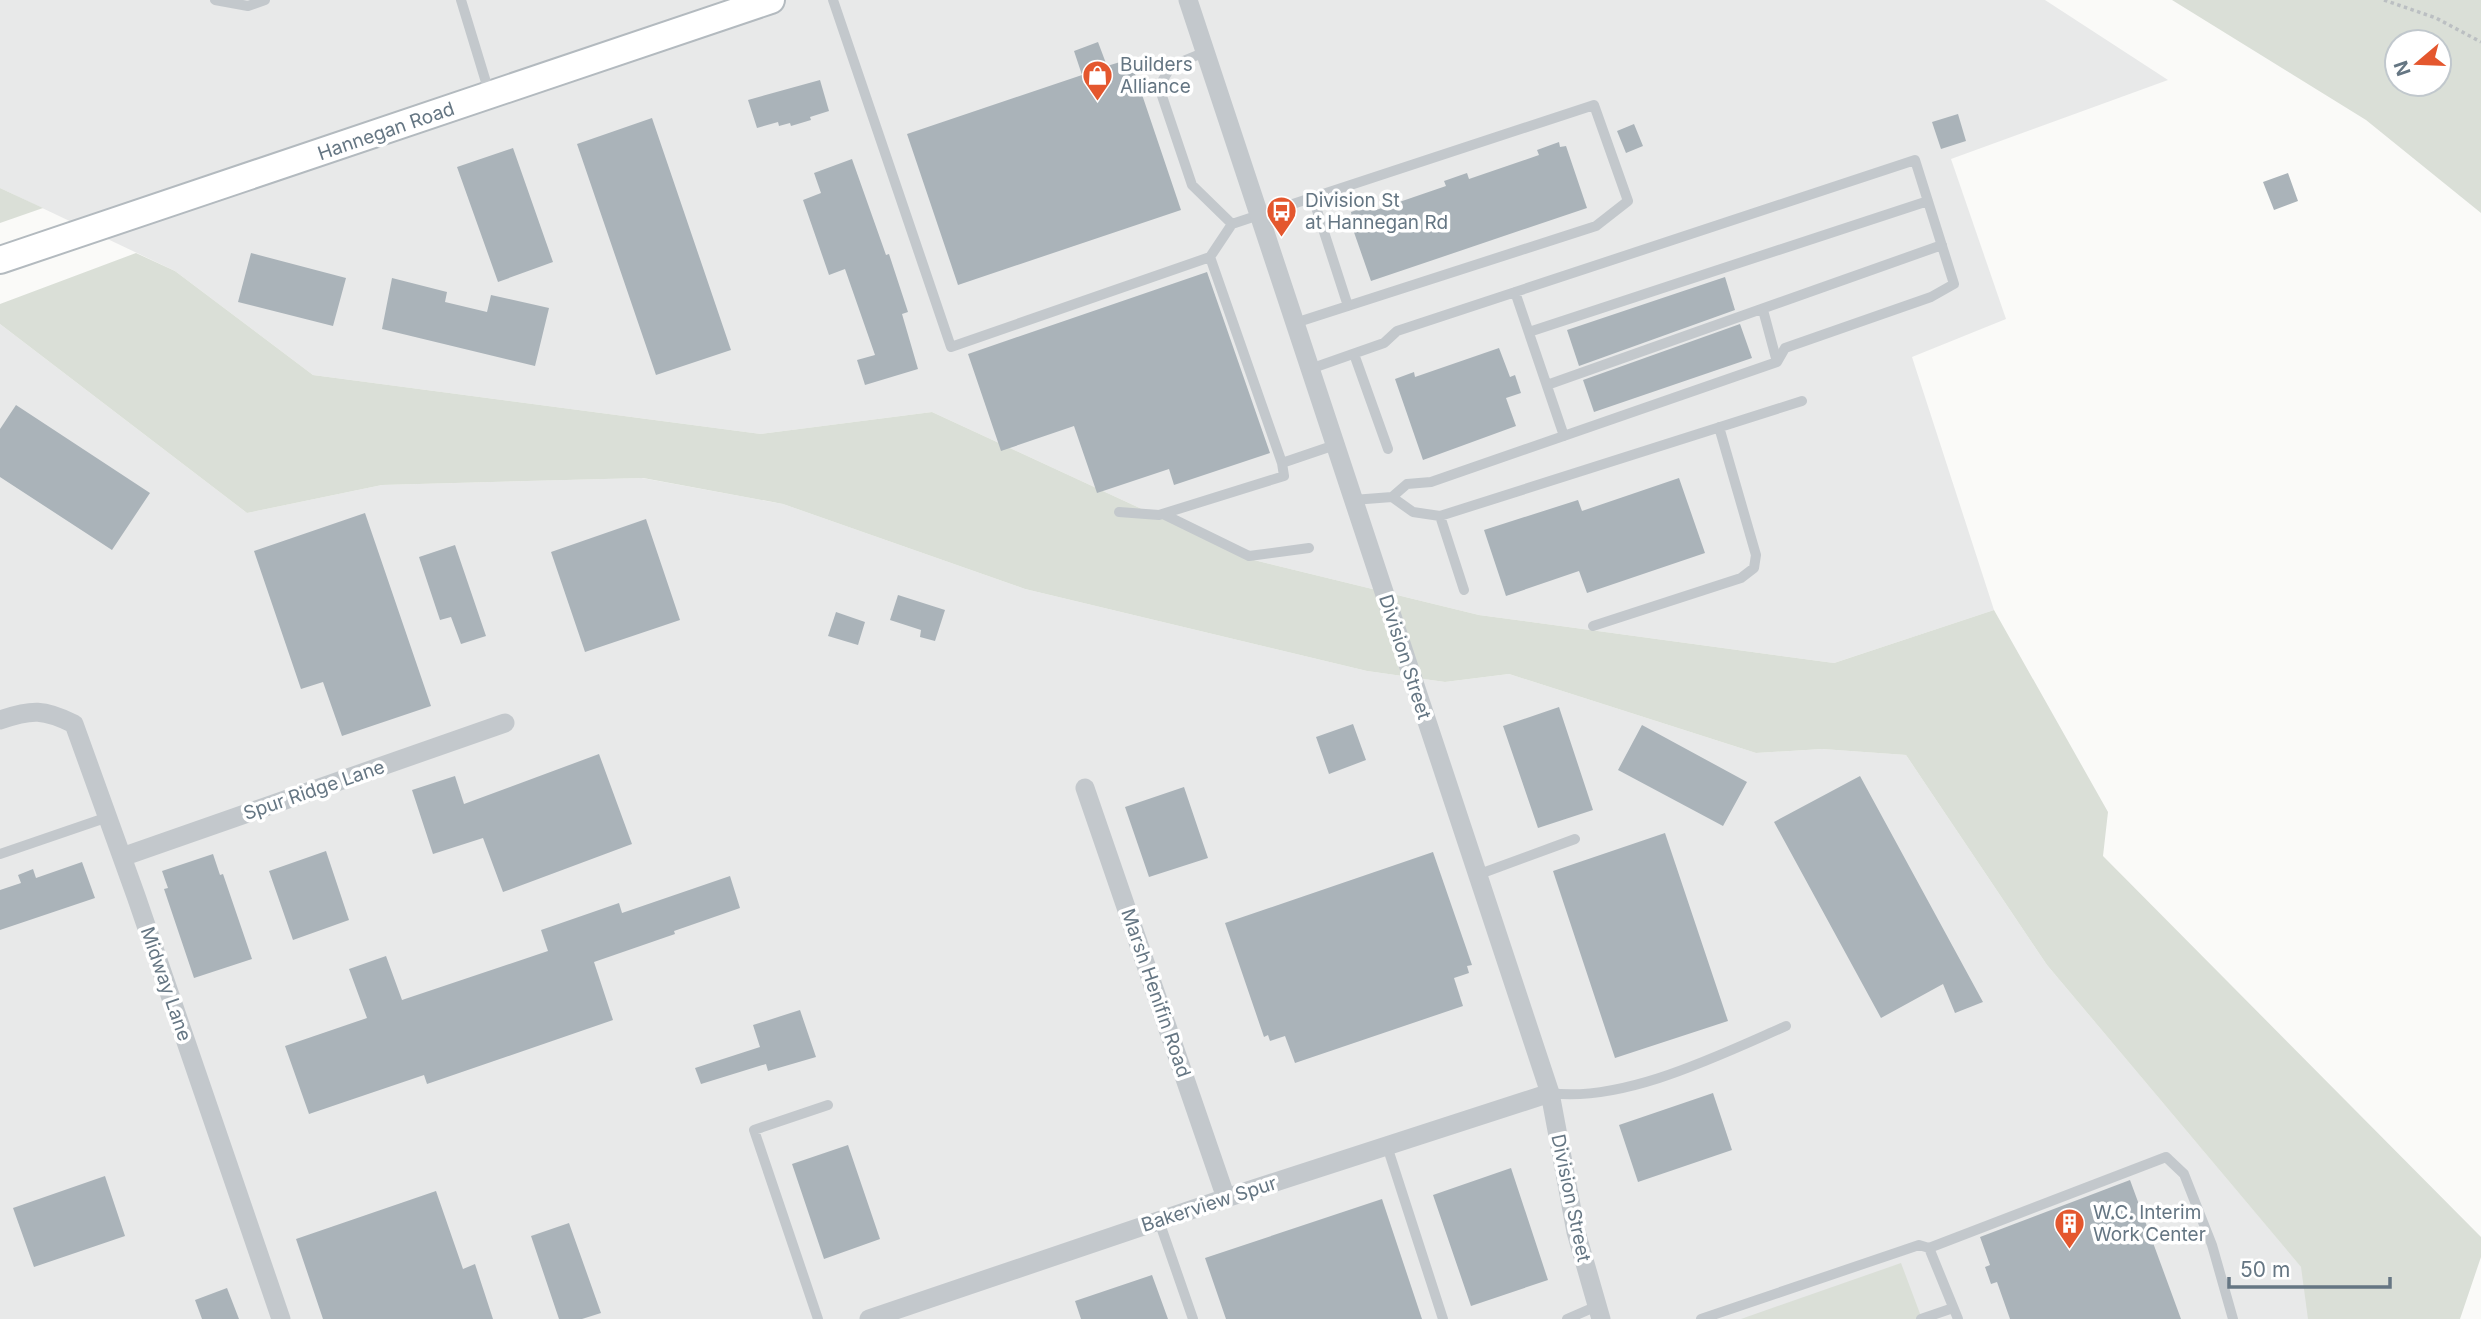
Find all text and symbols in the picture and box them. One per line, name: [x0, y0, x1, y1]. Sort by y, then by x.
north arrow: [2383, 28, 2453, 98]
place label: Builders Alliance: [1120, 53, 1193, 98]
shop icon: Builders Alliance: [1080, 58, 1114, 102]
text: N: [2389, 58, 2416, 79]
street label: Hannegan Road: [315, 97, 457, 165]
place label: Division St at Hannegan Rd: [1305, 189, 1448, 234]
bus stop icon: Division St at Hannegan Rd: [1265, 194, 1299, 238]
street label: Division Street: [1374, 592, 1436, 722]
street label: Spur Ridge Lane: [240, 755, 388, 825]
street label: Marsh Henifin Road: [1116, 906, 1196, 1080]
street label: Midway Lane: [136, 924, 196, 1044]
street label: Division Street: [1546, 1132, 1596, 1264]
street label: Bakerview Spur: [1139, 1171, 1279, 1237]
place label: W.C. Interim Work Center: [2093, 1201, 2206, 1246]
building icon: W.C. Interim Work Center: [2053, 1206, 2087, 1250]
scale bar: [2229, 1246, 2390, 1290]
text: 50 m: [2240, 1257, 2290, 1282]

